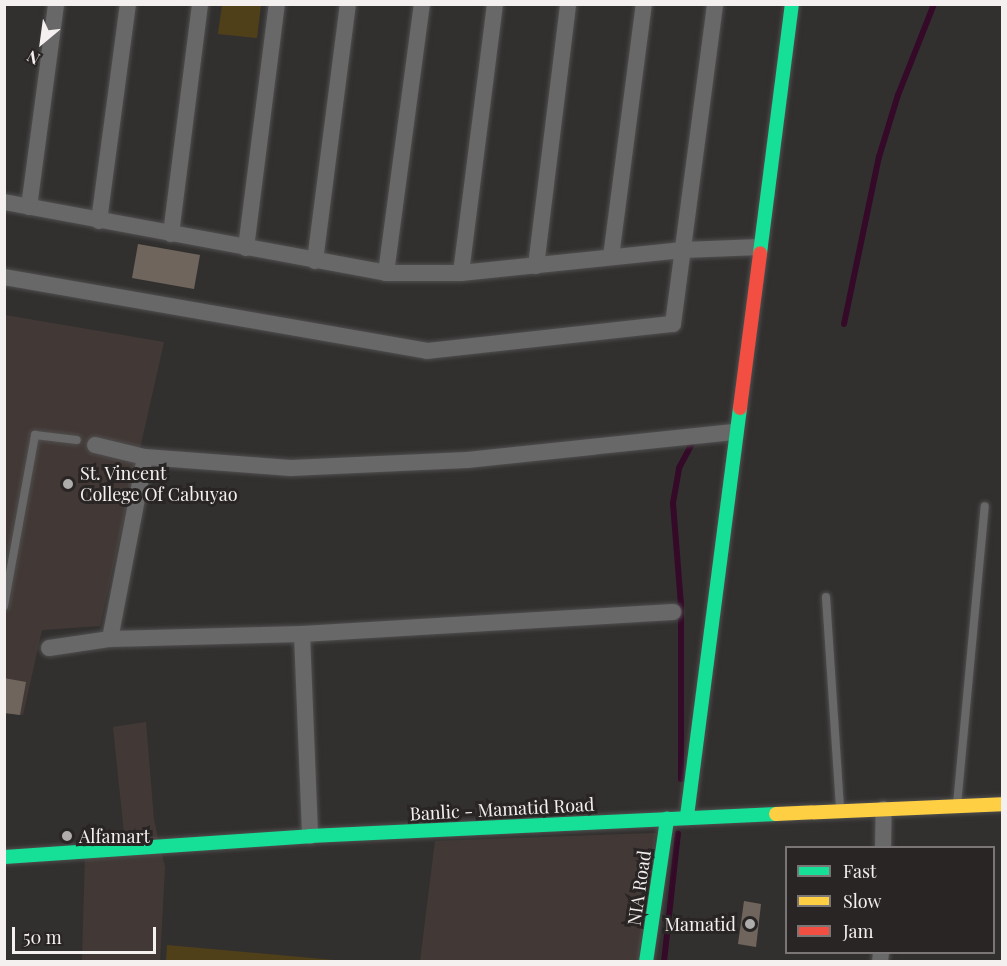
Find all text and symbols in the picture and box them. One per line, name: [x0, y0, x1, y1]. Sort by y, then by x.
north arrow: [12, 12, 72, 72]
text: N: [23, 46, 43, 70]
place label: St. Vincent College Of Cabuyao: [80, 463, 238, 506]
marker: St. Vincent College Of Cabuyao: [61, 477, 75, 491]
street label: Banlic - Mamatid Road: [409, 793, 595, 825]
place label: Alfamart: [79, 825, 150, 847]
marker: Alfamart: [60, 829, 74, 843]
legend: [785, 846, 995, 954]
street label: NIA Road: [623, 849, 655, 927]
text: Fast: [843, 859, 876, 883]
text: Slow: [843, 889, 881, 913]
place label: Mamatid: [664, 913, 736, 935]
scale bar: [15, 915, 159, 953]
marker: Mamatid: [741, 915, 759, 933]
text: Jam: [843, 919, 873, 943]
text: 50 m: [23, 925, 62, 949]

